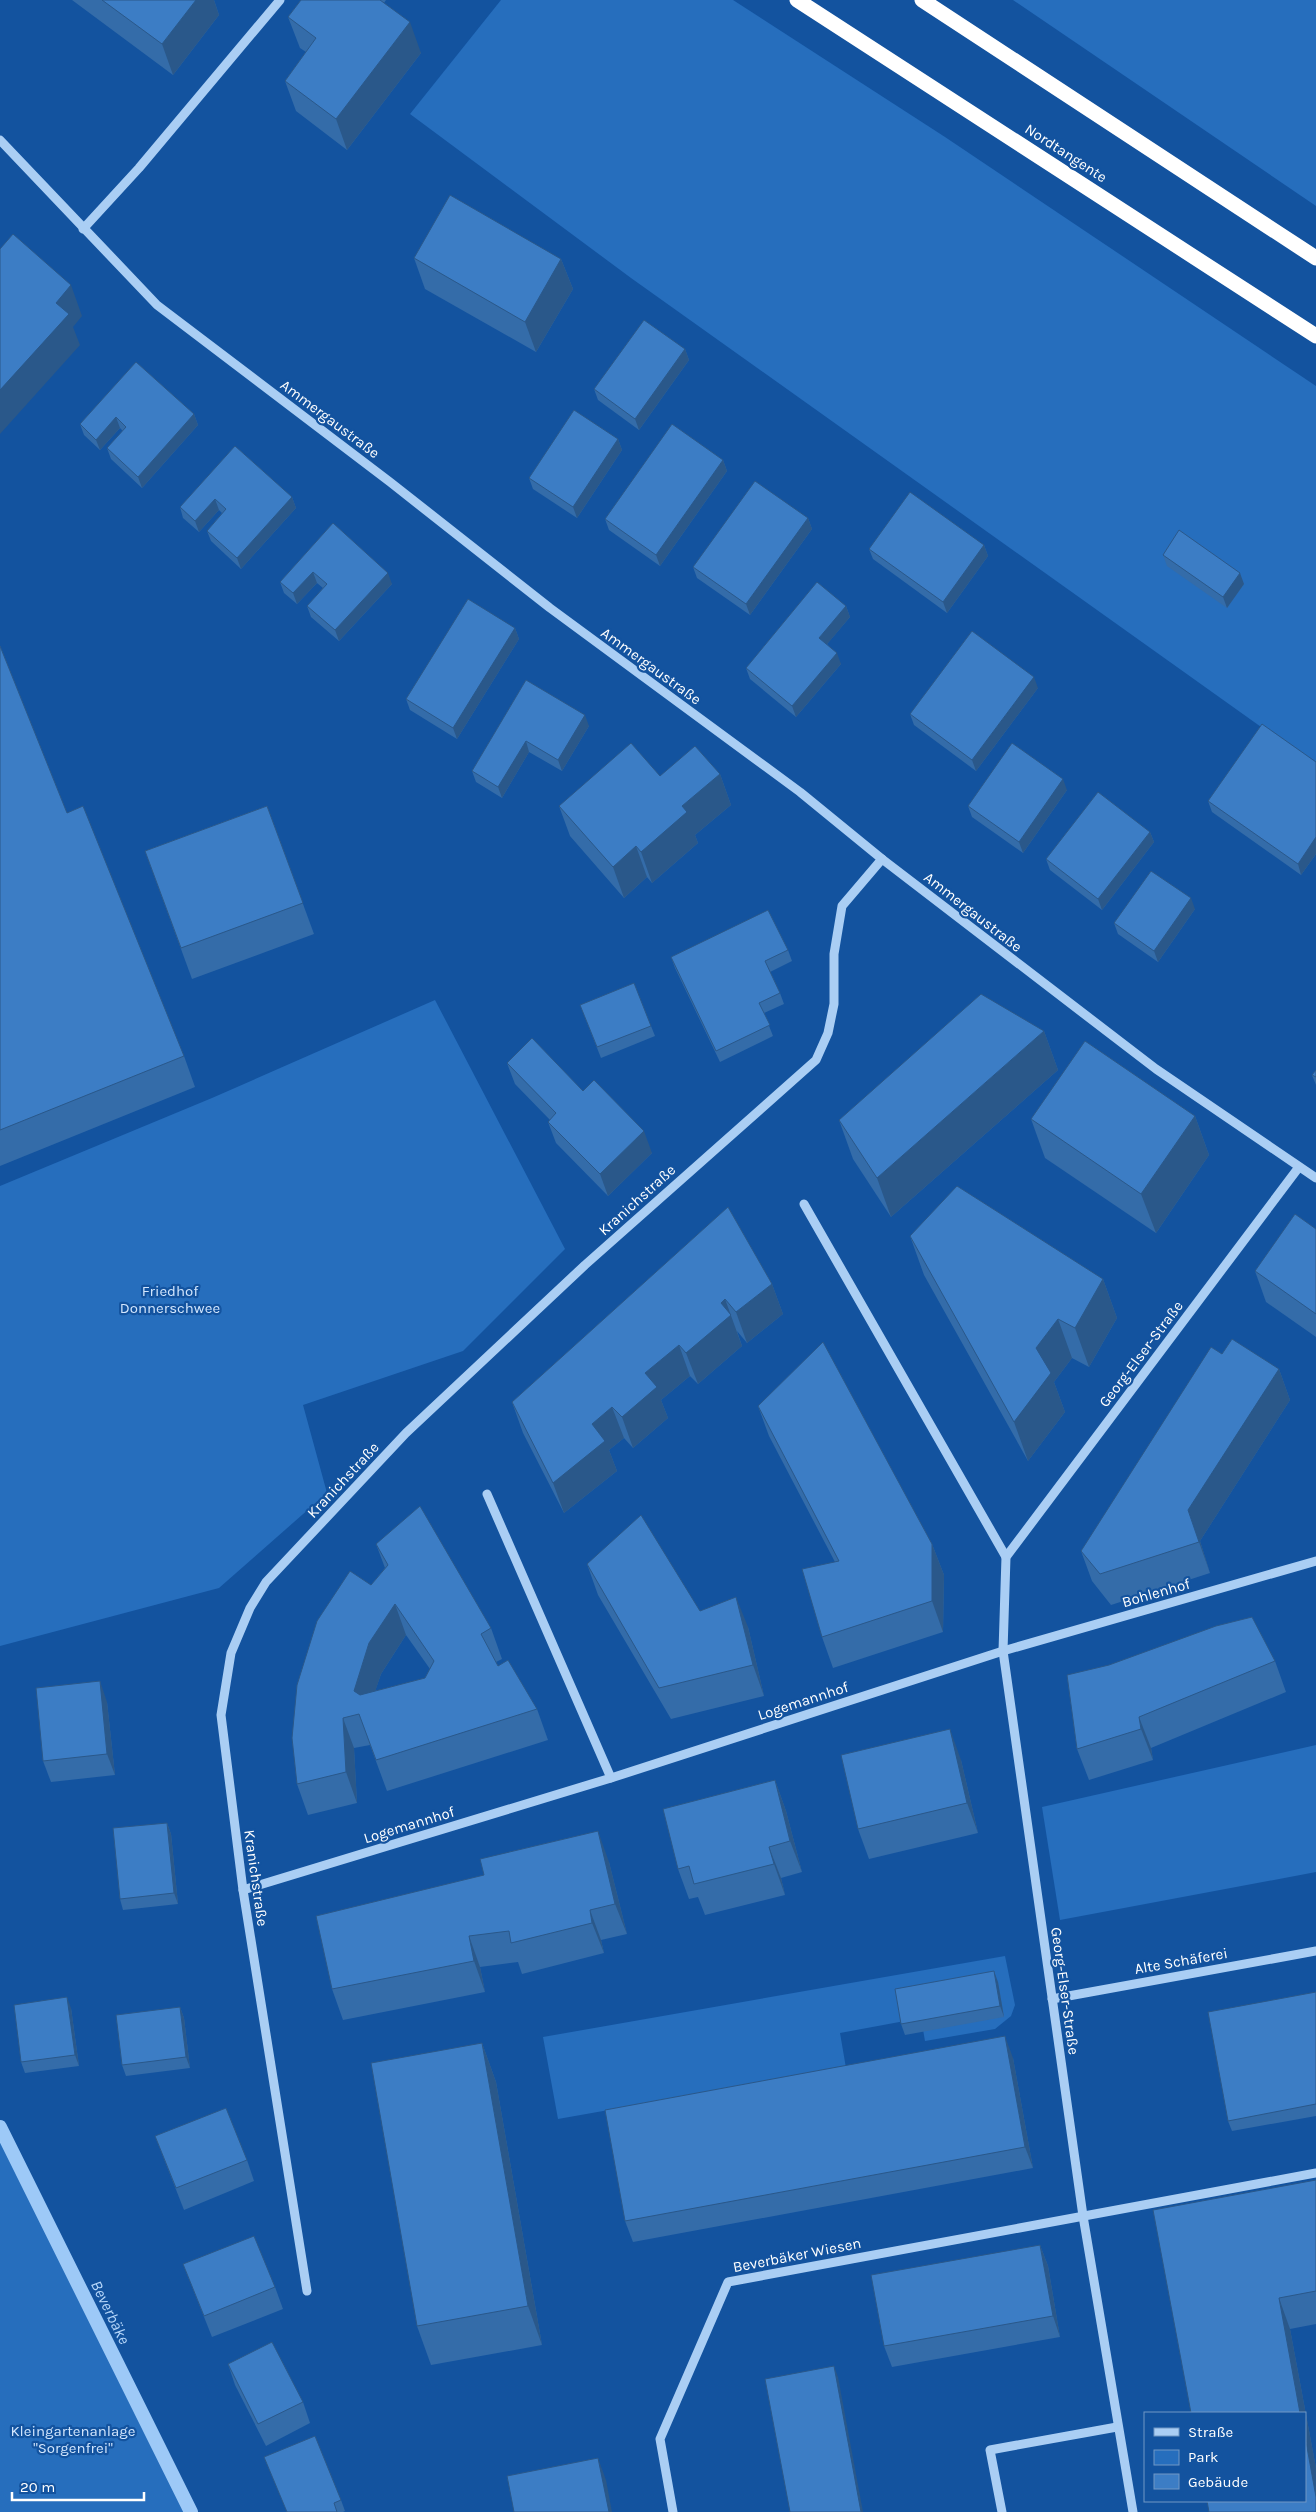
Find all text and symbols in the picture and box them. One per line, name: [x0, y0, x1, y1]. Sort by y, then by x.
street label: Nordtangente: [1022, 120, 1110, 186]
street label: Ammergaustraße: [277, 376, 383, 462]
street label: Ammergaustraße: [597, 624, 705, 708]
street label: Ammergaustraße: [920, 868, 1026, 956]
street label: Kranichstraße: [595, 1161, 679, 1239]
park label: Friedhof Donnerschwee: [120, 1282, 220, 1317]
street label: Georg-Elser-Straße: [1095, 1297, 1187, 1411]
street label: Kranichstraße: [303, 1438, 383, 1522]
street label: Bohlenhof: [1120, 1574, 1193, 1611]
street label: Logemannhof: [755, 1678, 851, 1724]
street label: Logemannhof: [361, 1802, 457, 1847]
street label: Kranichstraße: [240, 1829, 272, 1927]
street label: Georg-Elser-Straße: [1047, 1926, 1083, 2056]
street label: Alte Schäferei: [1133, 1944, 1229, 1978]
street label: Beverbäker Wiesen: [731, 2234, 863, 2276]
water label: Beverbäke: [87, 2277, 134, 2348]
legend: [1144, 2412, 1306, 2502]
park label: Kleingartenanlage "Sorgenfrei": [10, 2422, 136, 2457]
text: Straße: [1188, 2423, 1233, 2441]
text: Park: [1188, 2448, 1218, 2466]
scale bar: [12, 2470, 145, 2502]
text: Gebäude: [1188, 2473, 1248, 2491]
text: 20 m: [20, 2478, 55, 2496]

